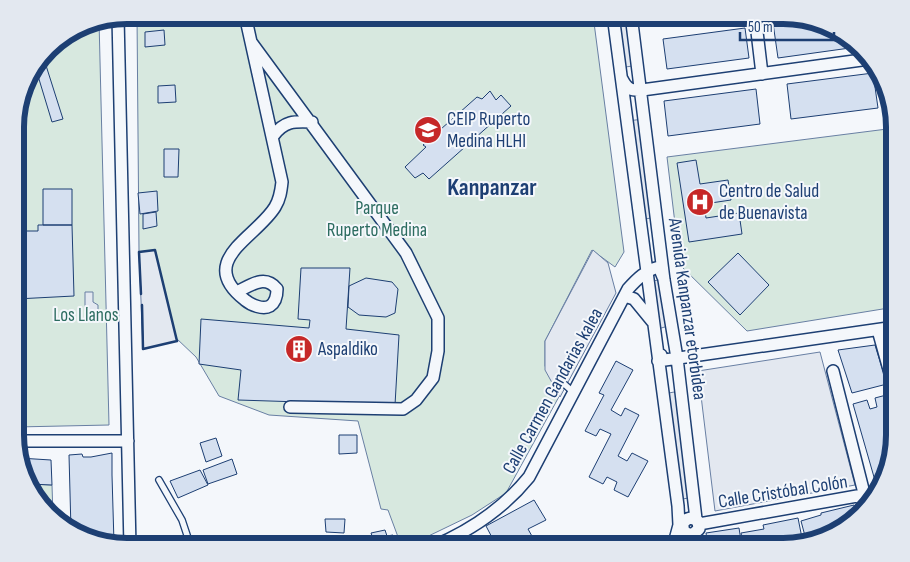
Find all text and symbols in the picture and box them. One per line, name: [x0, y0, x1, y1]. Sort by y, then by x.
scale bar: [740, 10, 834, 42]
text: 50 m: [748, 18, 773, 37]
place label: CEIP Ruperto Medina HLHI: [447, 108, 530, 153]
school or university icon: CEIP Ruperto Medina HLHI: [413, 115, 443, 145]
district label: Kanpanzar: [447, 173, 537, 202]
place label: Centro de Salud de Buenavista: [719, 180, 819, 225]
hospital icon: Centro de Salud de Buenavista: [685, 187, 715, 217]
park label: Parque Ruperto Medina: [327, 197, 427, 242]
street label: Avenida Kanpanzar etorbidea: [663, 216, 711, 401]
park label: Los Llanos: [53, 304, 119, 327]
street label: Calle Carmen Gandarias kalea: [498, 304, 608, 478]
building icon: Aspaldiko: [284, 334, 314, 364]
place label: Aspaldiko: [317, 338, 378, 361]
street label: Calle Cristóbal Colón: [717, 470, 849, 514]

